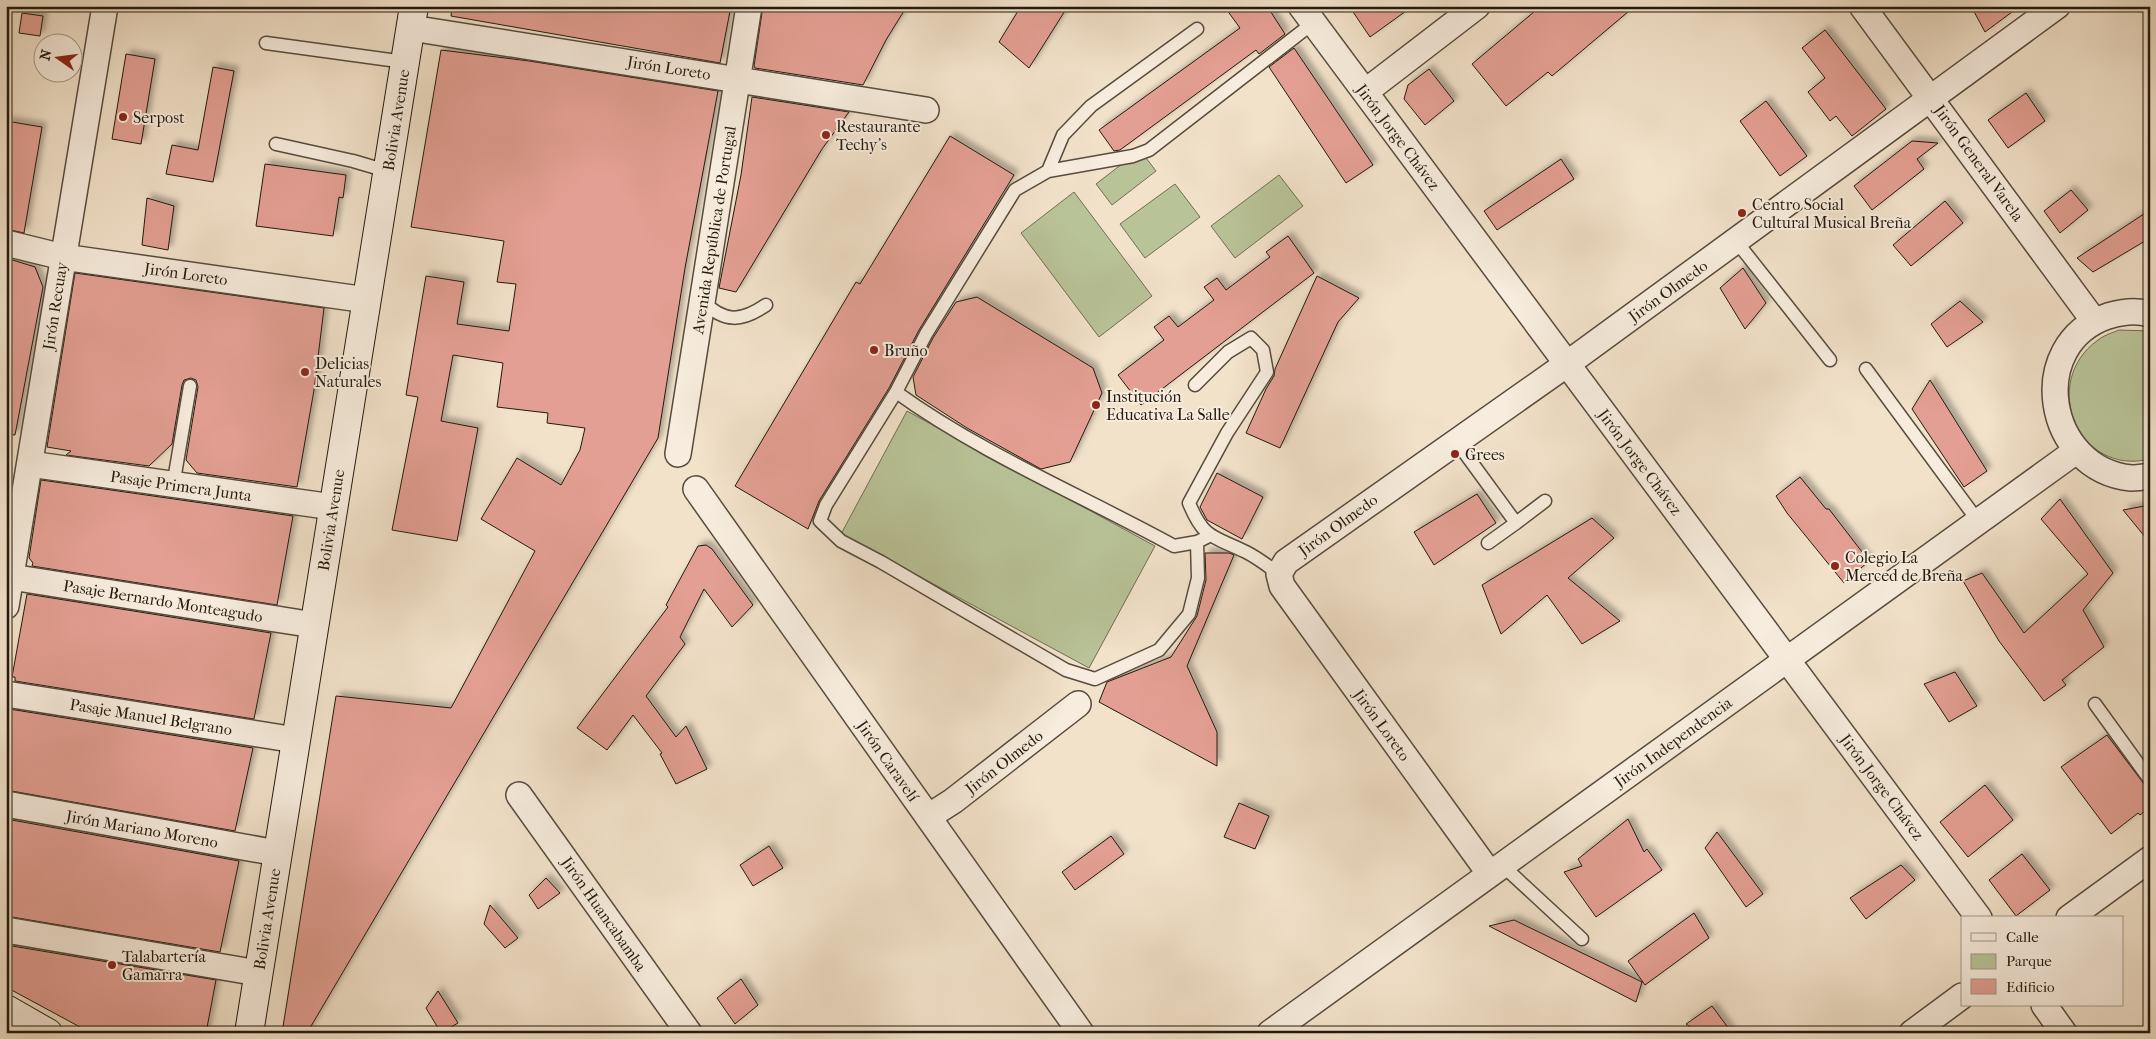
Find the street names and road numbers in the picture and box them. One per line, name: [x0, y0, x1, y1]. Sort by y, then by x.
street label: Jirón Loreto: [624, 52, 712, 84]
street label: Bolivia Avenue: [379, 68, 413, 172]
street label: Jirón Jorge Chávez: [1351, 79, 1444, 194]
street label: Jirón General Varela: [1929, 99, 2028, 226]
street label: Avenida República de Portugal: [688, 124, 740, 336]
street label: Jirón Olmedo: [1623, 256, 1711, 327]
street label: Jirón Loreto: [141, 258, 229, 289]
street label: Jirón Recuay: [38, 260, 71, 353]
street label: Jirón Jorge Chávez: [1593, 404, 1686, 519]
street label: Pasaje Primera Junta: [109, 467, 254, 505]
street label: Bolivia Avenue: [314, 468, 348, 572]
street label: Jirón Olmedo: [1293, 490, 1381, 561]
street label: Pasaje Bernardo Monteagudo: [62, 576, 264, 626]
street label: Jirón Loreto: [1348, 684, 1414, 765]
street label: Jirón Independencia: [1609, 693, 1736, 792]
street label: Pasaje Manuel Belgrano: [68, 695, 234, 739]
street label: Jirón Caravelí: [852, 715, 923, 805]
street label: Jirón Olmedo: [960, 726, 1047, 799]
street label: Jirón Jorge Chávez: [1835, 729, 1928, 844]
street label: Jirón Mariano Moreno: [63, 806, 220, 852]
street label: Jirón Huancabamba: [556, 851, 651, 975]
street label: Bolivia Avenue: [250, 867, 284, 971]

